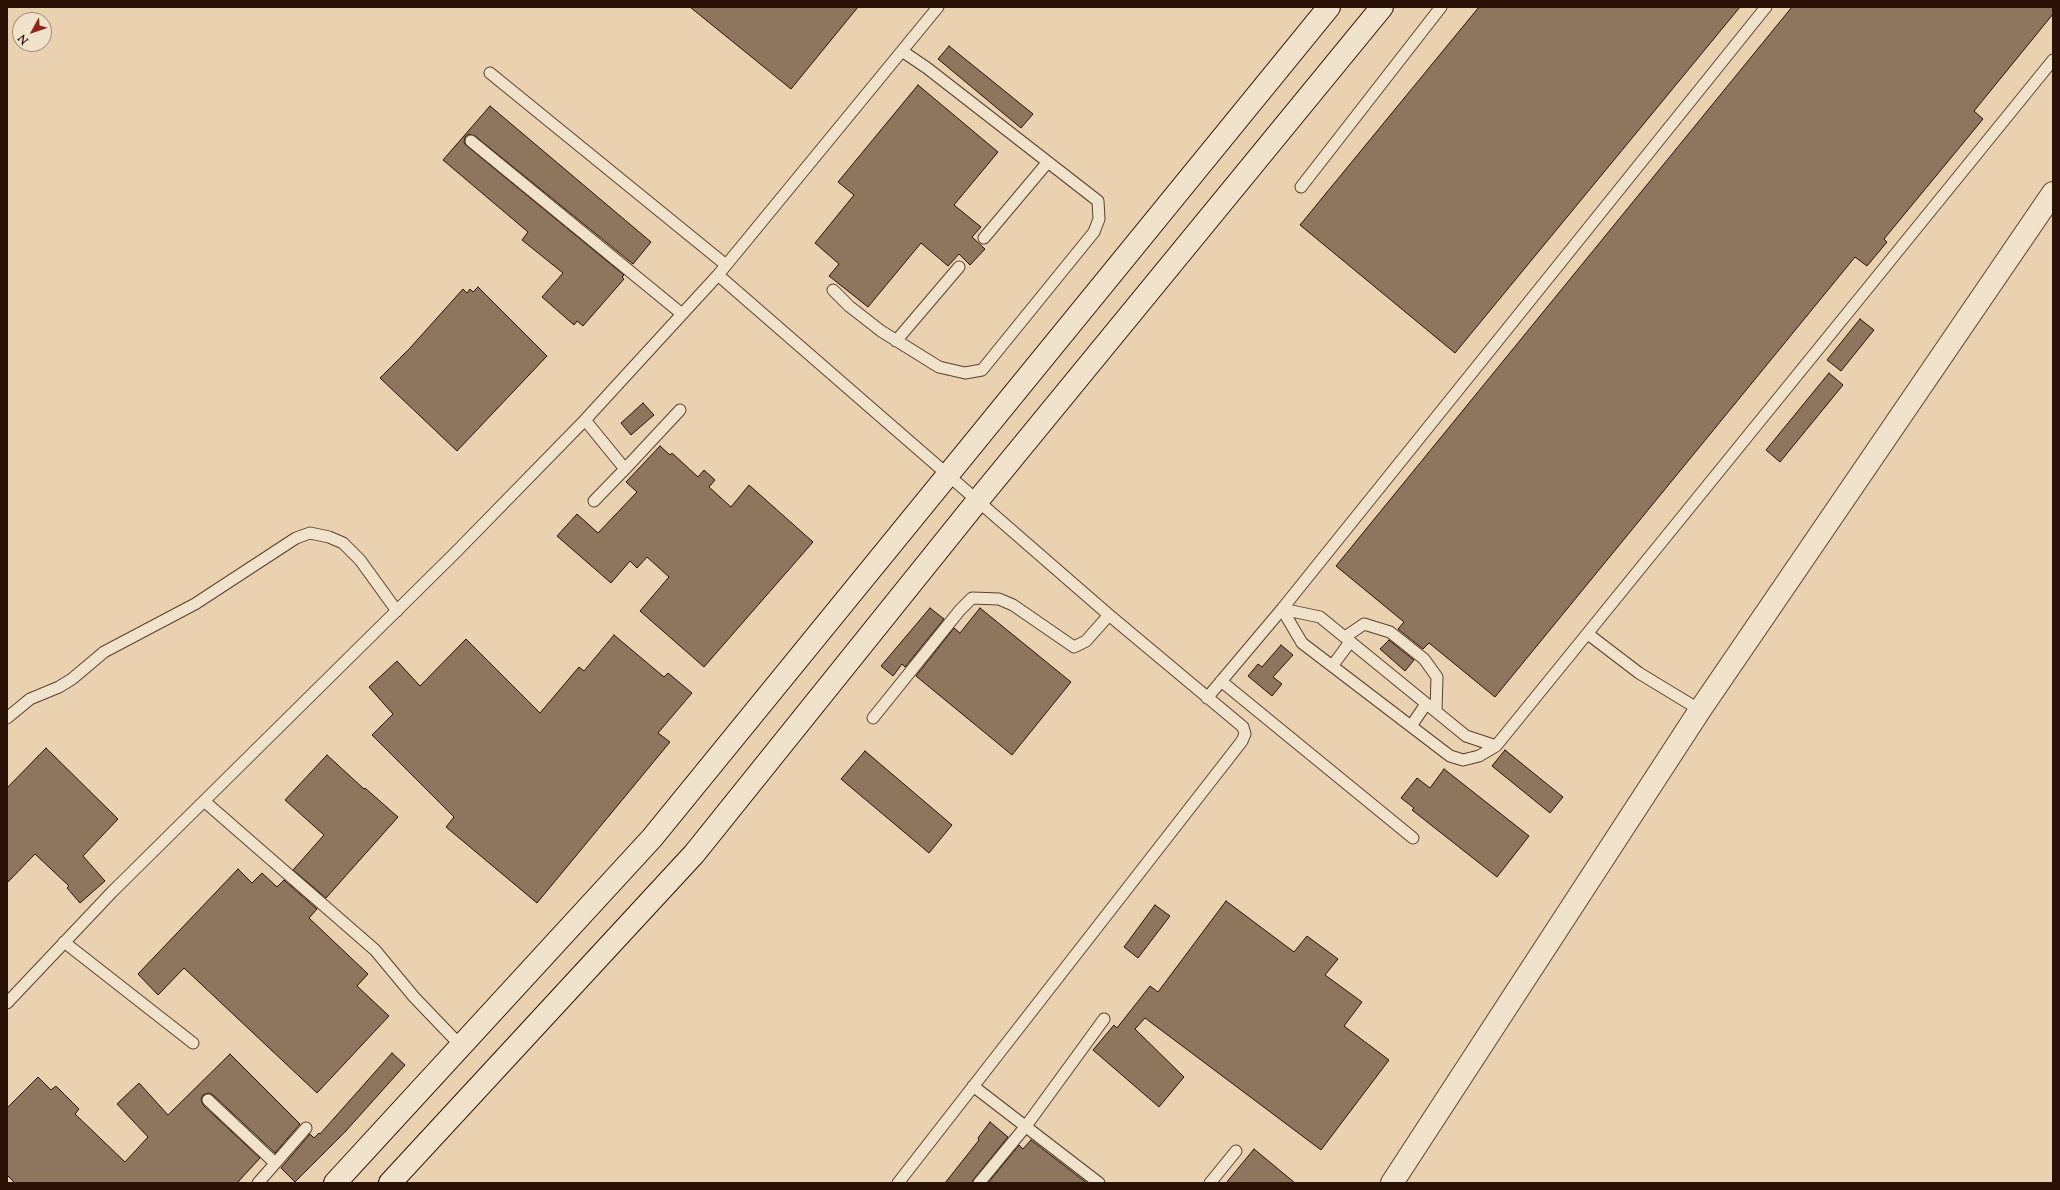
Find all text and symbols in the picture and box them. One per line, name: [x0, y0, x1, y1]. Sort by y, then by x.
north arrow: [12, 12, 52, 52]
text: N: [15, 31, 33, 48]

